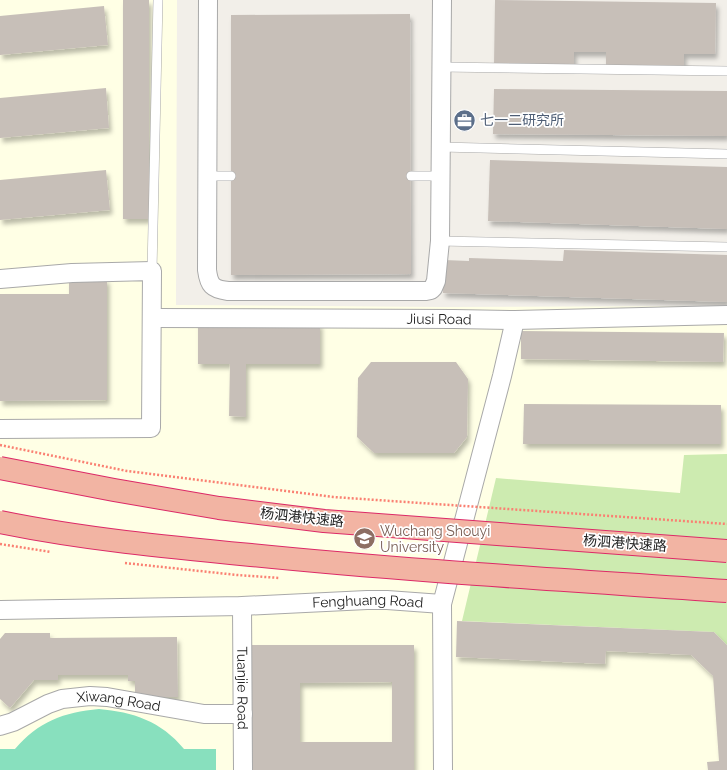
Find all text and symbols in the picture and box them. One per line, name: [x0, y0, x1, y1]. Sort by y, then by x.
office icon: 七一二研究所: [451, 107, 477, 133]
place label: 七一二研究所: [480, 112, 564, 128]
street label: Jiusi Road: [406, 311, 472, 327]
street label: 杨泗港快速路: [259, 505, 345, 529]
place label: Wuchang Shouyi University: [380, 523, 490, 555]
school or university icon: Wuchang Shouyi University: [351, 526, 377, 552]
street label: 杨泗港快速路: [583, 532, 667, 554]
street label: Fenghuang Road: [312, 592, 424, 611]
street label: Tuanjie Road: [234, 646, 251, 730]
street label: Xiwang Road: [76, 688, 162, 714]

